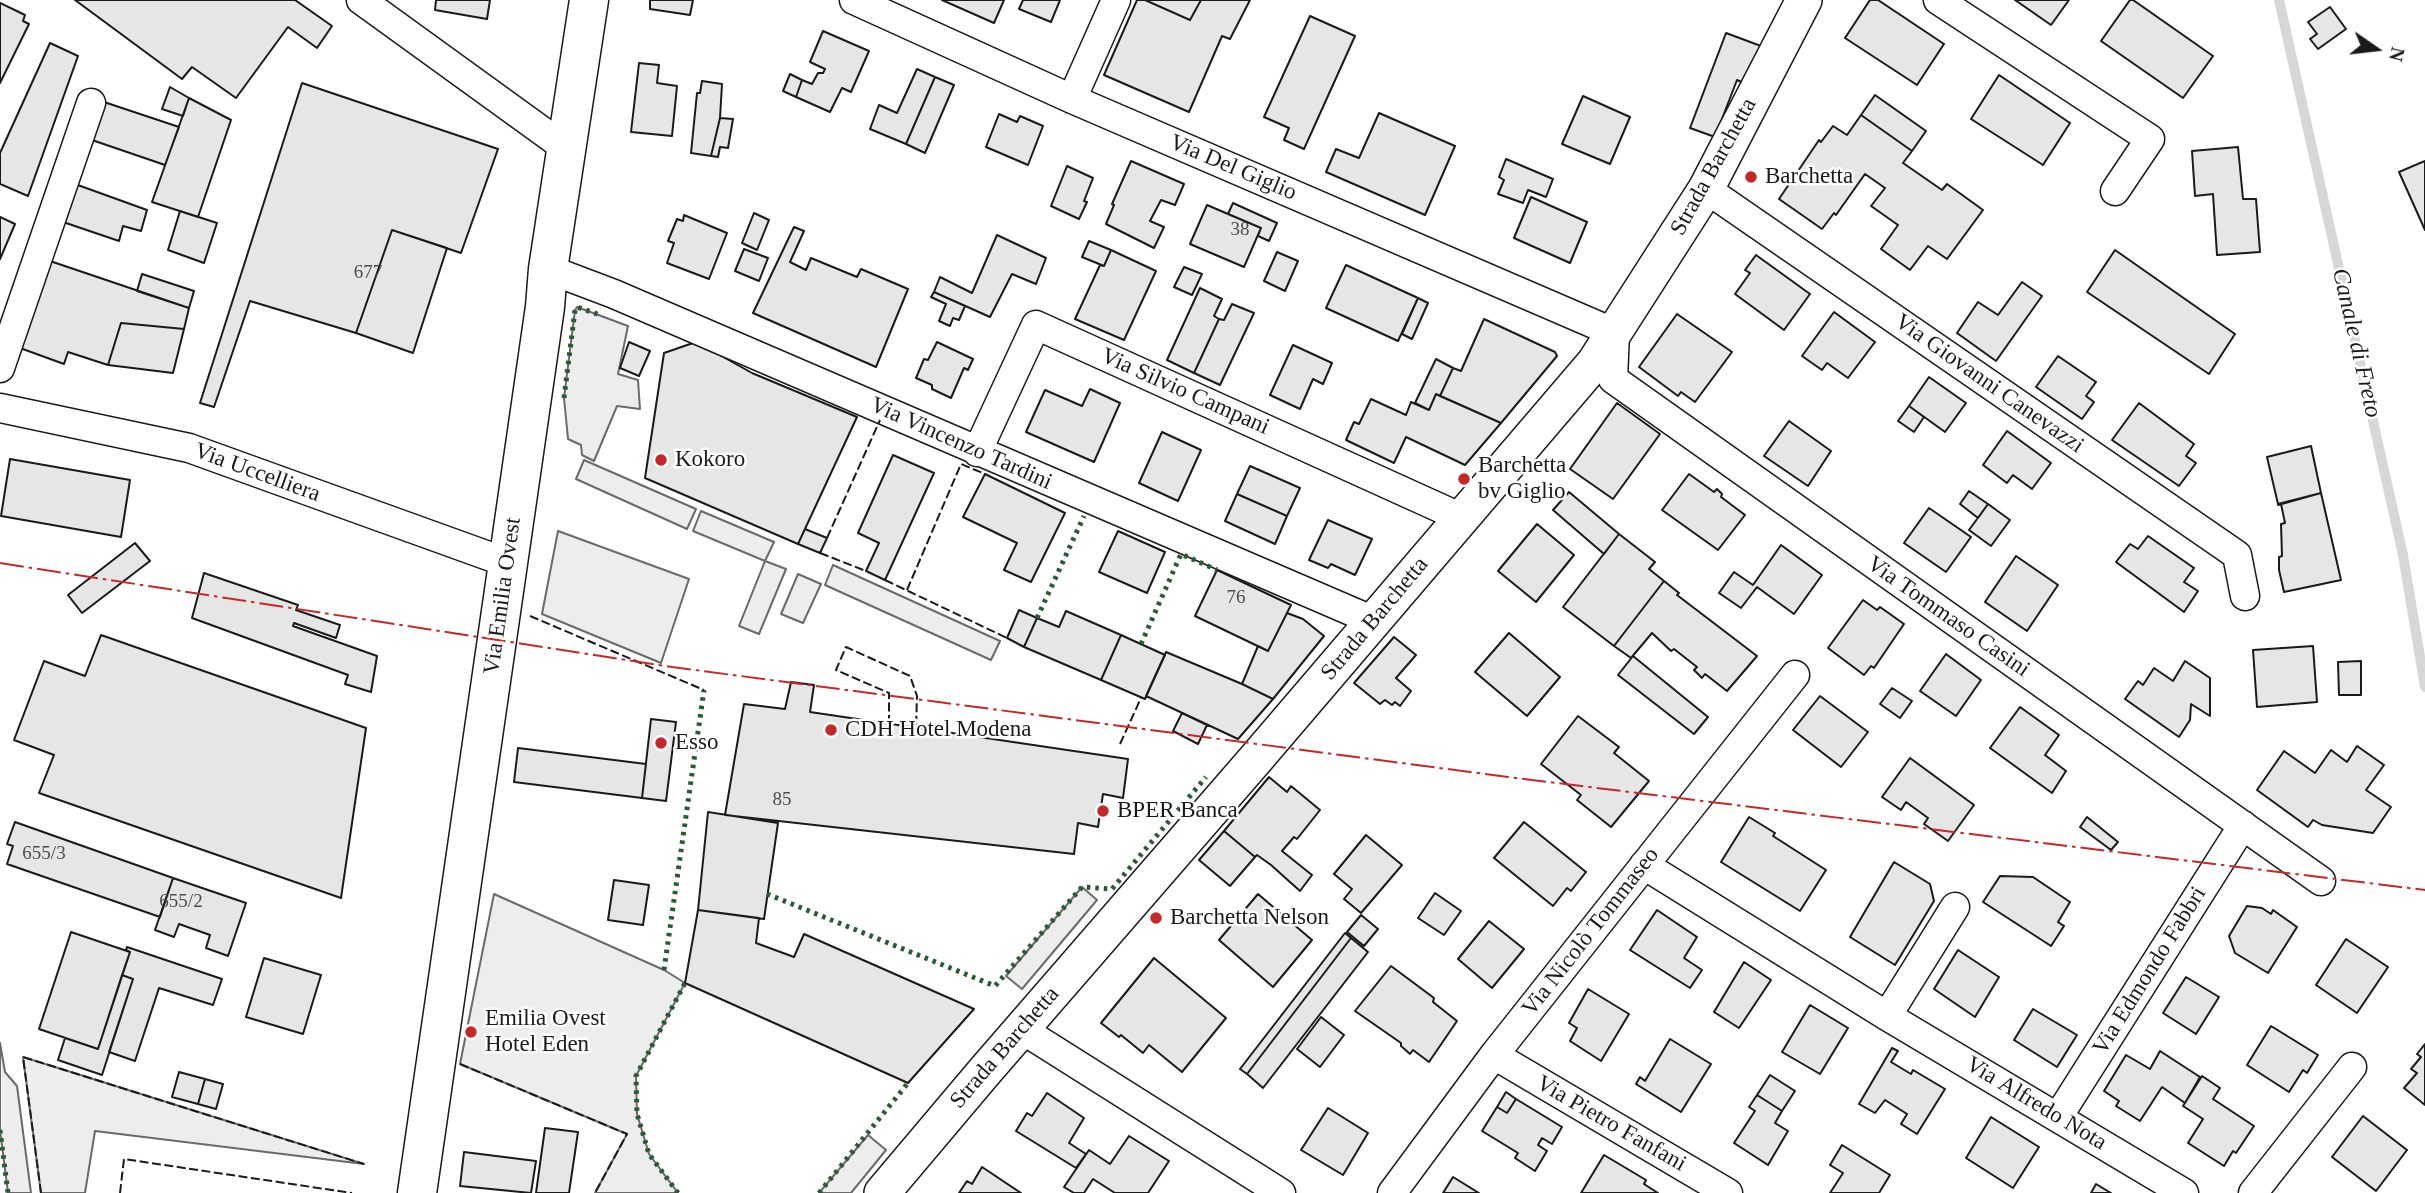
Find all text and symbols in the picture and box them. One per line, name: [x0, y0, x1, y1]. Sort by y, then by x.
north arrow: [2341, 14, 2411, 84]
text: N: [2385, 45, 2409, 63]
street label: Strada Barchetta: [1665, 94, 1763, 240]
street label: Via Del Giglio: [1165, 129, 1301, 207]
place label: Barchetta: [1765, 163, 1853, 191]
marker: Barchetta: [1743, 169, 1759, 185]
house number: 38: [1230, 219, 1250, 241]
house number: 677: [354, 262, 382, 284]
water label: Canale di Freto: [2325, 266, 2387, 420]
street label: Via Giovanni Canevazzi: [1889, 308, 2089, 460]
street label: Via Silvio Campani: [1097, 343, 1273, 441]
street label: Via Vincenzo Tardini: [866, 391, 1056, 497]
street label: Via Uccelliera: [190, 437, 324, 509]
place label: Kokoro: [675, 446, 745, 474]
marker: Kokoro: [653, 452, 669, 468]
place label: Barchetta bv Giglio: [1478, 452, 1566, 506]
marker: Barchetta bv Giglio: [1456, 471, 1472, 487]
street label: Via Emilia Ovest: [478, 516, 528, 676]
street label: Via Tommaso Casini: [1861, 550, 2035, 684]
street label: Strada Barchetta: [1315, 552, 1435, 686]
house number: 76: [1226, 587, 1246, 609]
place label: CDH Hotel Modena: [845, 716, 1032, 744]
marker: CDH Hotel Modena: [823, 722, 839, 738]
place label: Esso: [675, 729, 718, 757]
marker: Esso: [653, 735, 669, 751]
house number: 85: [772, 789, 792, 811]
place label: BPER Banca: [1117, 797, 1238, 825]
marker: BPER Banca: [1095, 803, 1111, 819]
street label: Via Nicolò Tommaseo: [1517, 842, 1665, 1022]
house number: 655/3: [22, 843, 66, 865]
street label: Via Edmondo Fabbri: [2087, 882, 2213, 1060]
house number: 655/2: [159, 891, 203, 913]
place label: Barchetta Nelson: [1170, 904, 1329, 932]
marker: Barchetta Nelson: [1148, 910, 1164, 926]
street label: Strada Barchetta: [945, 981, 1065, 1115]
place label: Emilia Ovest Hotel Eden: [485, 1005, 606, 1059]
marker: Emilia Ovest Hotel Eden: [463, 1024, 479, 1040]
street label: Via Alfredo Nota: [1961, 1051, 2111, 1157]
street label: Via Pietro Fanfani: [1531, 1070, 1691, 1178]

